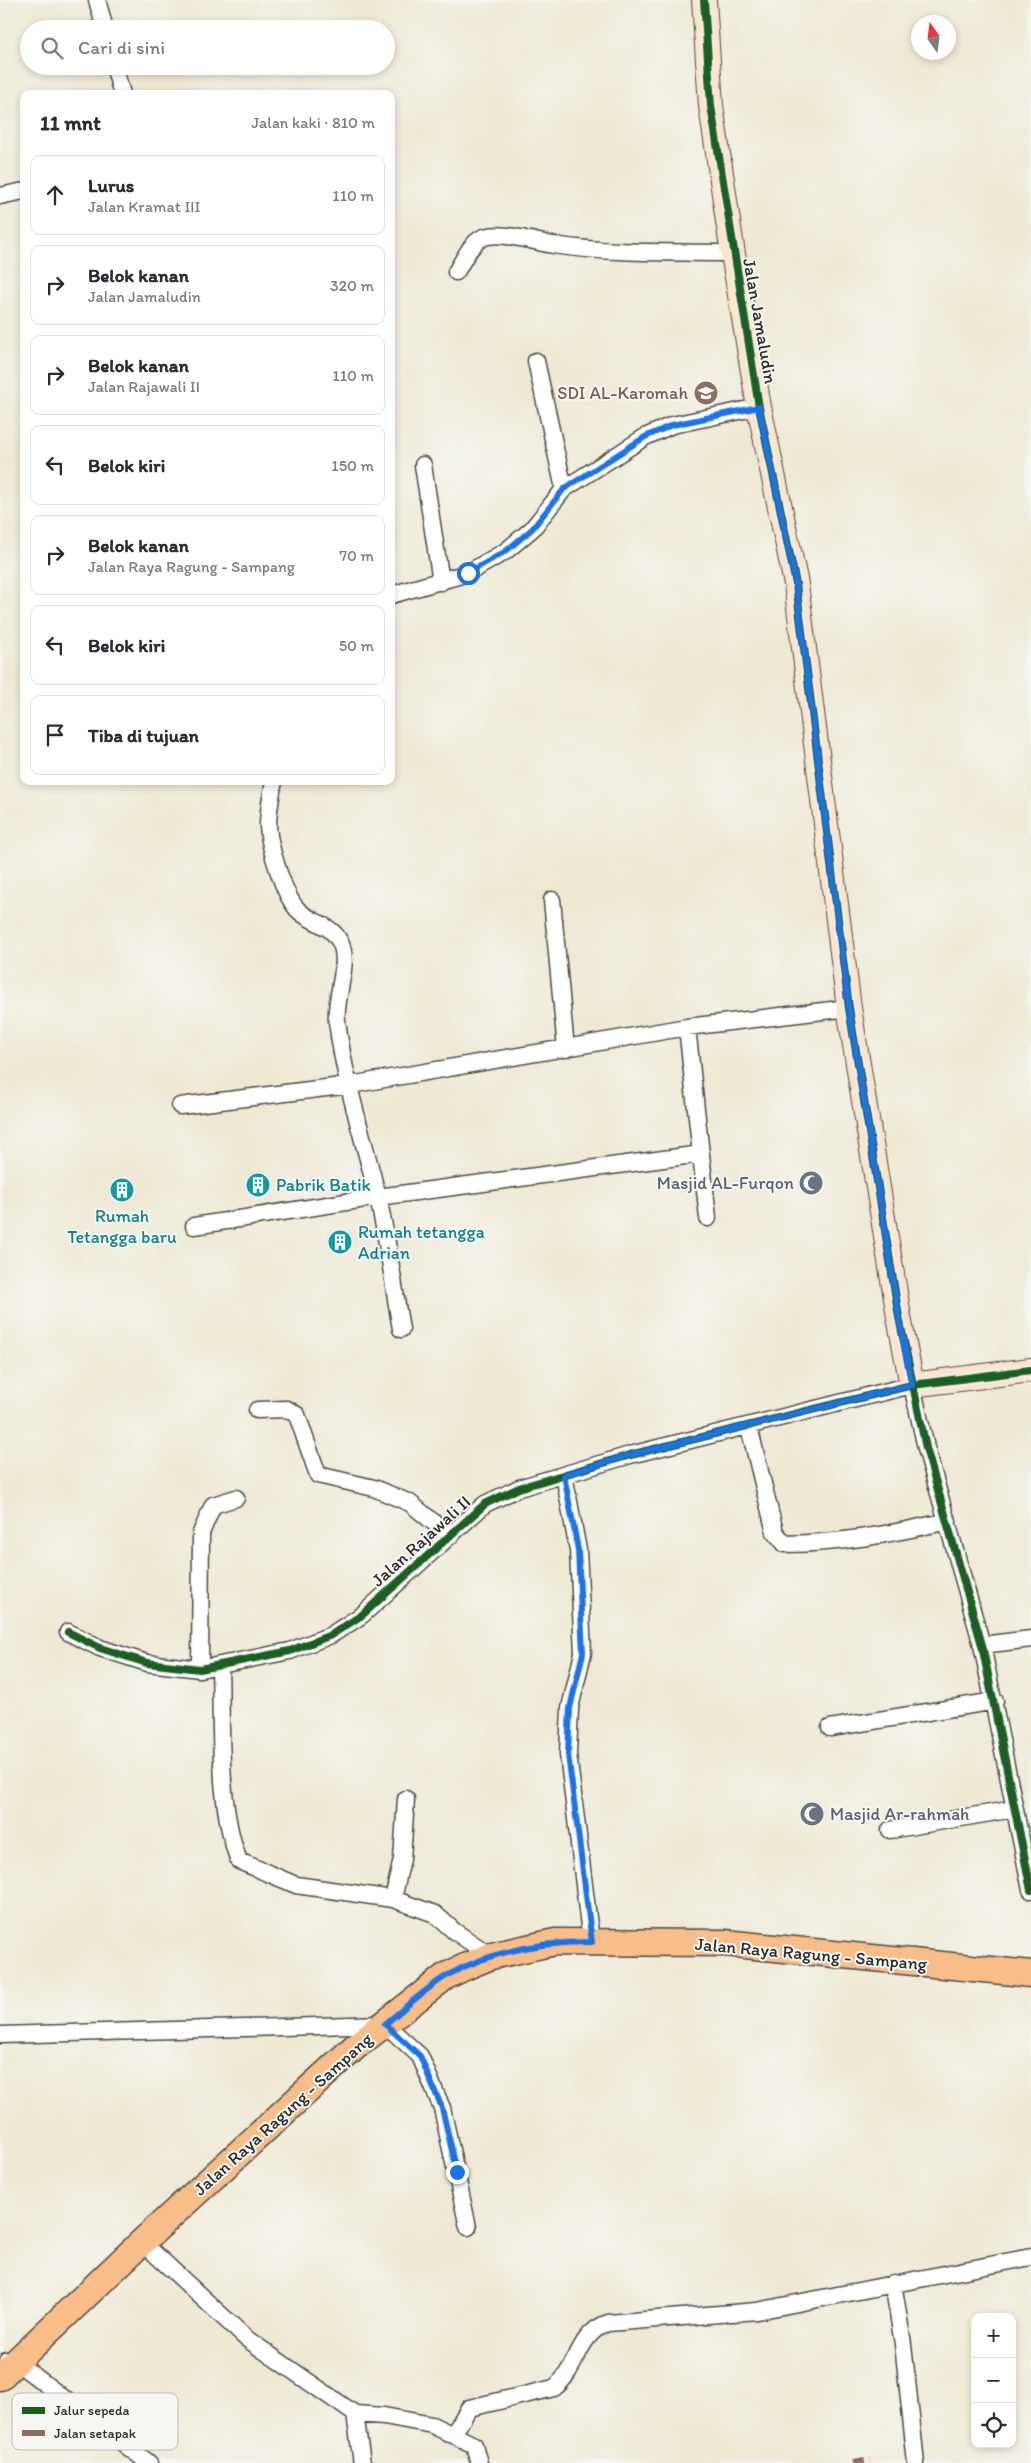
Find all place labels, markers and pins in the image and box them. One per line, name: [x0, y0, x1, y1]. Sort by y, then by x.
school or university icon: SDI AL-Karomah: [693, 380, 719, 406]
place label: SDI AL-Karomah: [557, 382, 688, 404]
mosque icon: Masjid AL-Furqon: [798, 1170, 824, 1196]
building icon: Pabrik Batik: [245, 1172, 271, 1198]
place label: Masjid AL-Furqon: [657, 1172, 794, 1194]
place label: Pabrik Batik: [276, 1174, 371, 1196]
building icon: Rumah Tetangga baru: [109, 1177, 135, 1203]
place label: Rumah Tetangga baru: [67, 1205, 177, 1248]
place label: Rumah tetangga Adrian: [358, 1221, 485, 1264]
building icon: Rumah tetangga Adrian: [327, 1229, 353, 1255]
mosque icon: Masjid Ar-rahmah: [799, 1801, 825, 1827]
place label: Masjid Ar-rahmah: [830, 1803, 969, 1825]

